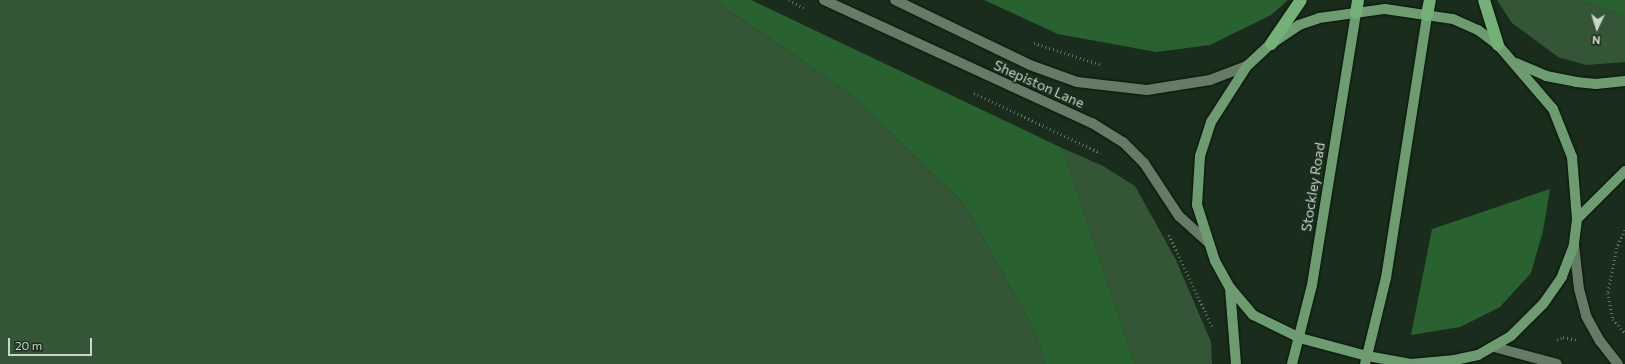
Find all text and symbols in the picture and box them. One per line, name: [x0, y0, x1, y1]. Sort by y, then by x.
north arrow: [1577, 8, 1617, 48]
text: N: [1592, 34, 1601, 47]
street label: Shepiston Lane: [991, 57, 1087, 111]
street label: Stockley Road: [1298, 141, 1328, 233]
scale bar: [10, 330, 94, 356]
text: 20 m: [15, 338, 42, 352]

